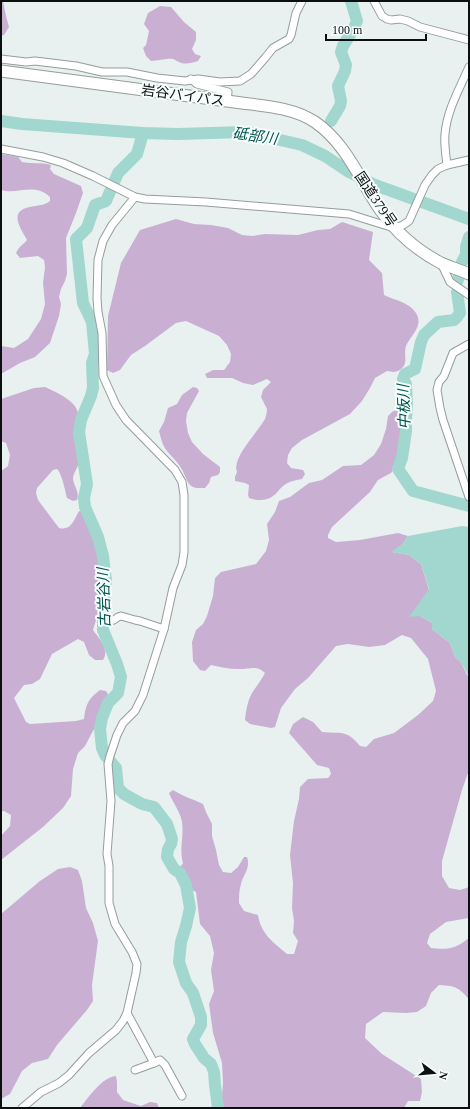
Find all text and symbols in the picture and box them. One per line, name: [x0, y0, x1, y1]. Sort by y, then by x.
scale bar: [326, 16, 426, 42]
text: 100 m: [332, 23, 363, 37]
street label: 岩谷バイパス: [140, 82, 225, 109]
water label: 砥部川: [232, 125, 280, 147]
street label: 国道379号: [352, 169, 399, 230]
water label: 中板川: [395, 382, 413, 430]
water label: 古岩谷川: [95, 566, 113, 628]
north arrow: [414, 1053, 454, 1093]
text: N: [437, 1070, 450, 1081]

